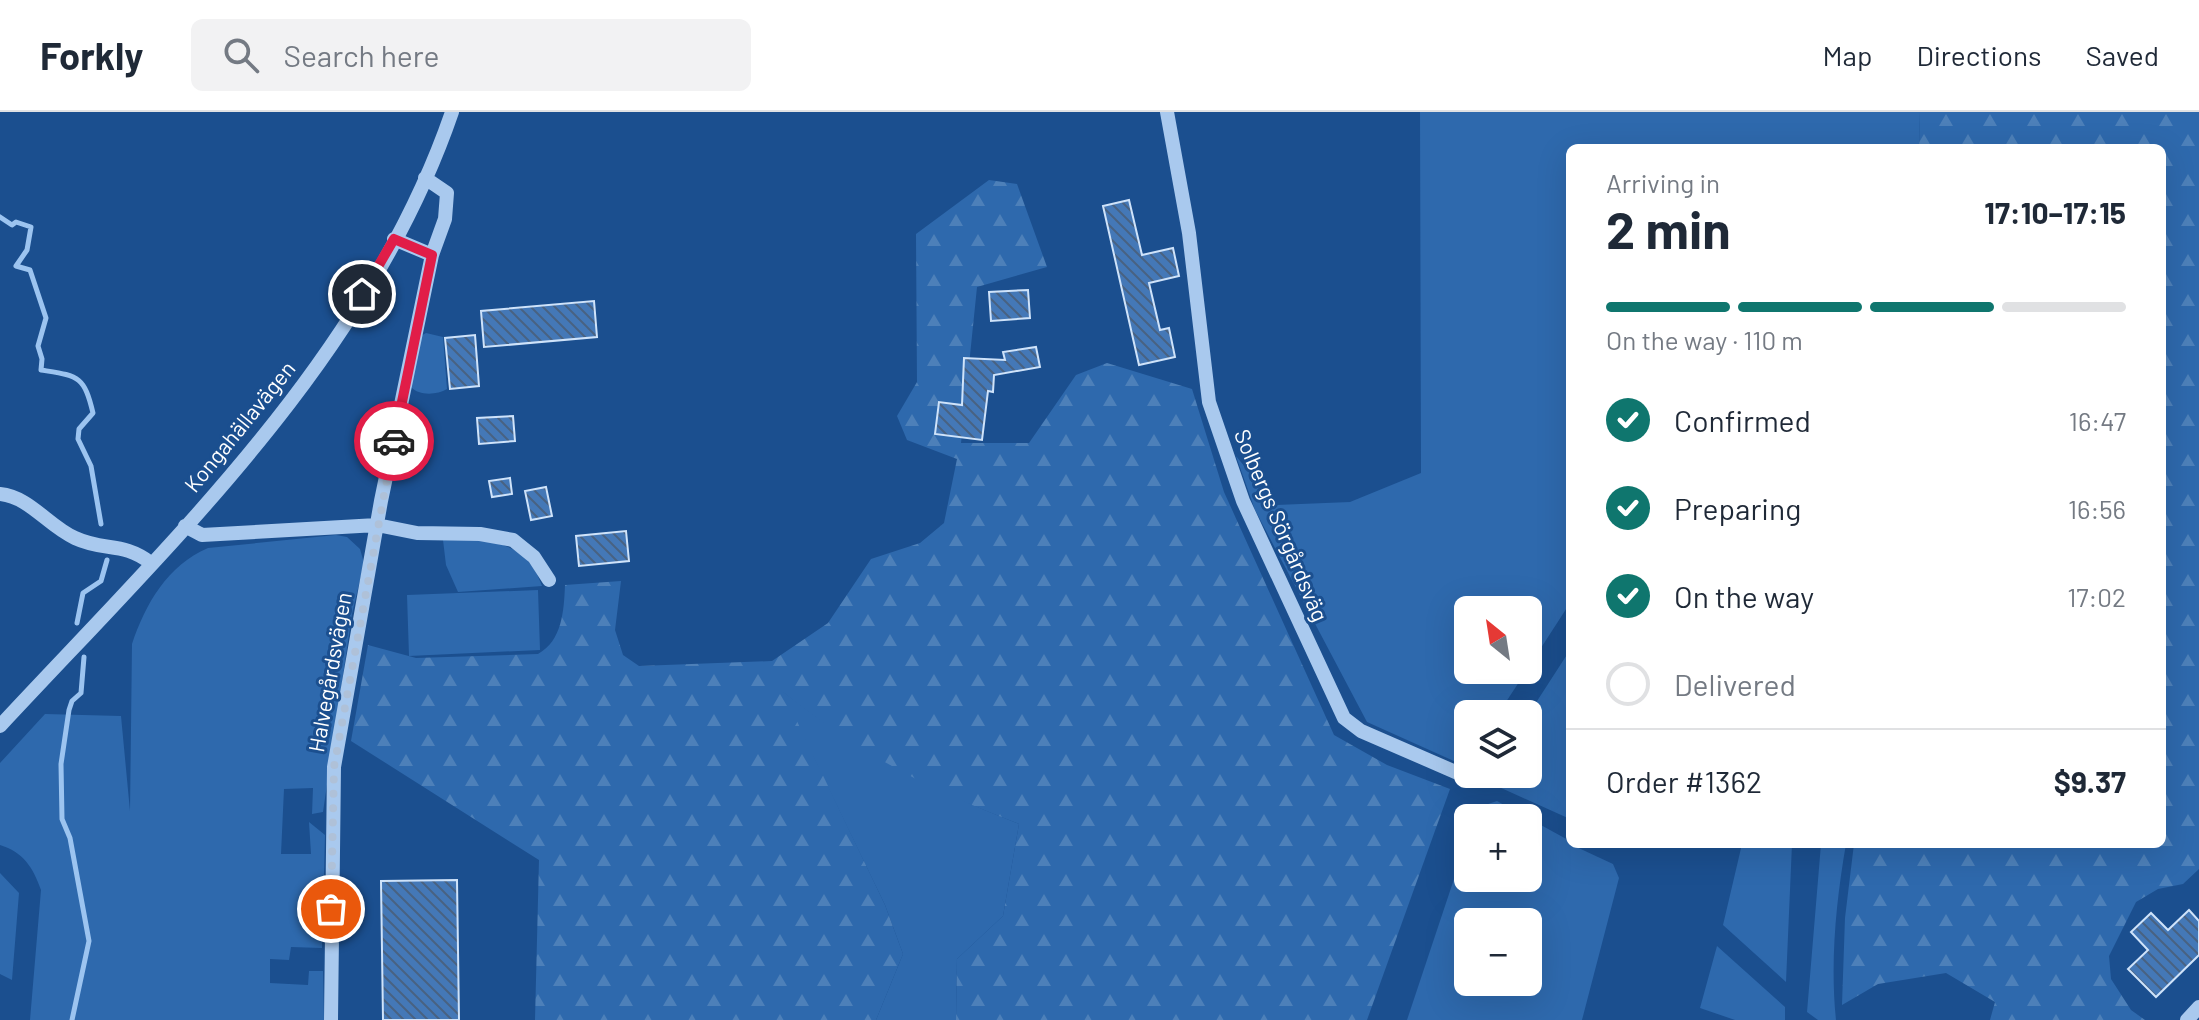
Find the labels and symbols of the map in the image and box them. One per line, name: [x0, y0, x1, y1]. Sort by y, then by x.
pin: [328, 260, 396, 328]
street label: Kongahällavägen: [178, 355, 300, 497]
courier: [354, 401, 434, 481]
street label: Solbergs Sörgårdsväg: [1230, 425, 1334, 625]
street label: Halvegårdsvägen: [302, 590, 356, 754]
north arrow: [1454, 596, 1542, 684]
pin: [297, 875, 365, 943]

